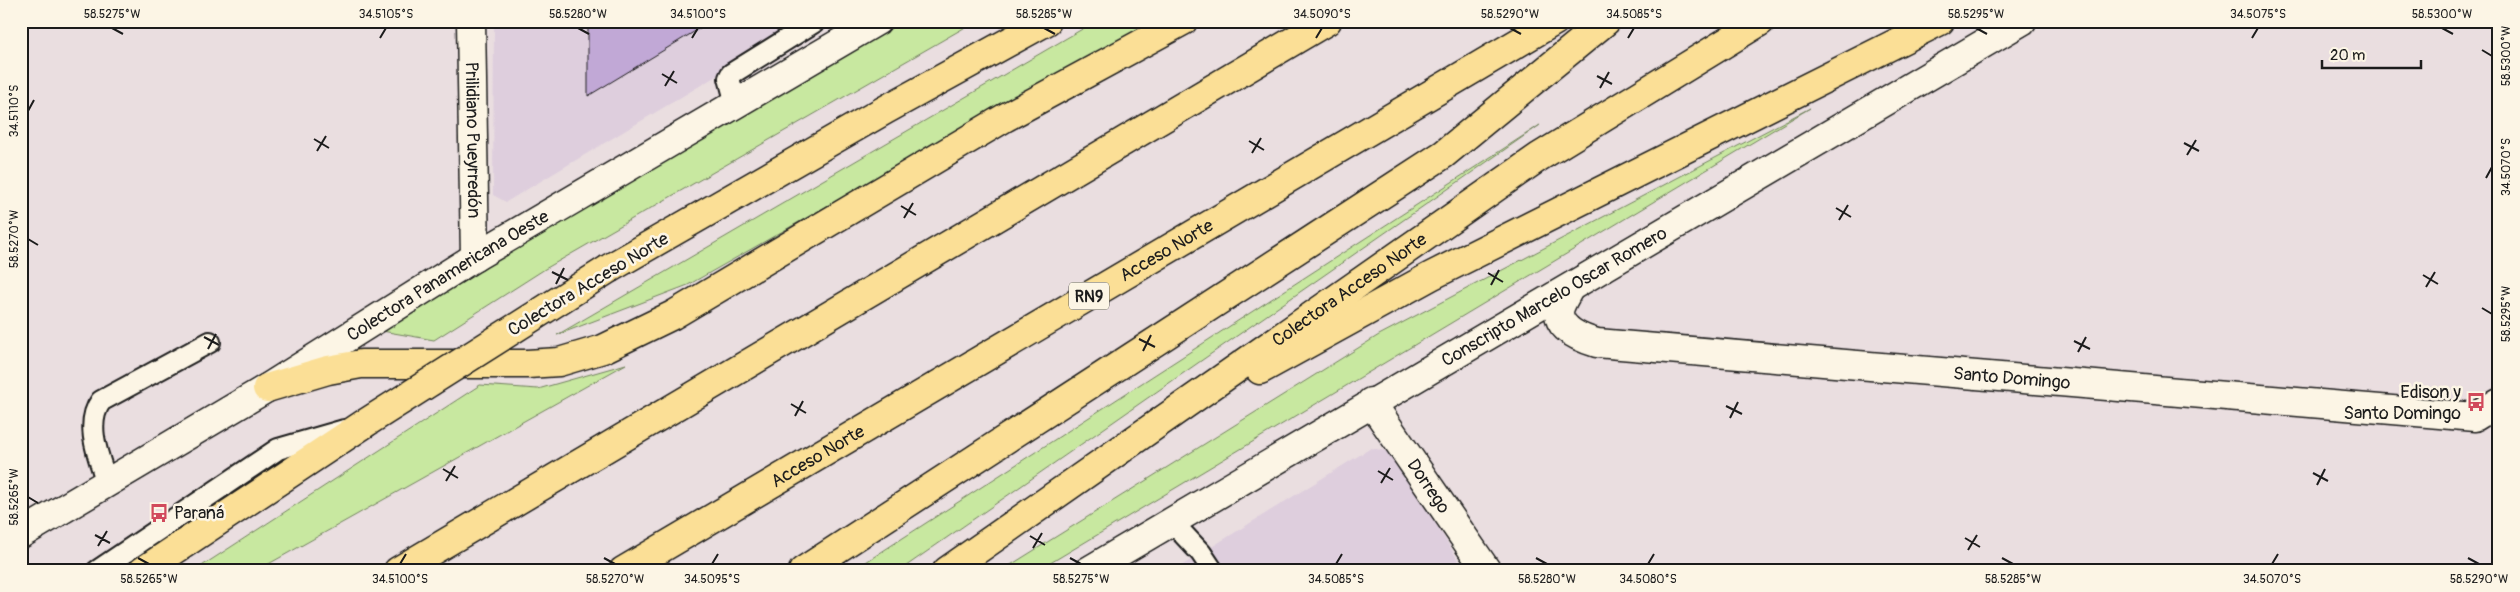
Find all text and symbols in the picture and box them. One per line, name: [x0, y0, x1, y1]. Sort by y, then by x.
text: 58.5275°W: [84, 7, 140, 22]
text: 34.5105°S: [359, 7, 413, 22]
text: 58.5280°W: [549, 7, 607, 22]
text: 34.5100°S: [670, 7, 726, 22]
text: 58.5285°W: [1016, 7, 1072, 22]
text: 34.5090°S: [1293, 7, 1351, 22]
text: 58.5290°W: [1481, 7, 1539, 22]
text: 34.5085°S: [1606, 7, 1662, 22]
text: 58.5295°W: [1948, 7, 2004, 22]
text: 34.5075°S: [2230, 7, 2286, 22]
text: 58.5300°W: [2412, 7, 2472, 22]
text: 58.5300°W: [2499, 26, 2514, 86]
scale bar: [2322, 38, 2421, 70]
text: 20 m: [2330, 46, 2365, 65]
street label: Prilidiano Pueyrredón: [460, 61, 485, 218]
text: 34.5110°S: [7, 85, 22, 137]
text: 34.5070°S: [2499, 138, 2514, 196]
street label: Colectora Panamericana Oeste: [343, 205, 553, 347]
text: 58.5270°W: [7, 210, 22, 268]
street label: Acceso Norte: [1116, 214, 1218, 287]
street label: Conscripto Marcelo Oscar Romero: [1437, 221, 1672, 372]
street label: Colectora Acceso Norte: [504, 227, 673, 342]
street label: Colectora Acceso Norte: [1268, 228, 1432, 352]
road number: RN9: [1069, 282, 1109, 310]
text: 58.5295°W: [2499, 286, 2514, 342]
street label: Santo Domingo: [1952, 362, 2072, 395]
place label: Edison y Santo Domingo: [2344, 381, 2461, 425]
bus stop icon: Edison y Santo Domingo: [2465, 391, 2487, 413]
street label: Acceso Norte: [767, 420, 869, 493]
street label: Dorrego: [1402, 455, 1455, 518]
text: 58.5265°W: [7, 468, 22, 526]
bus stop icon: Paraná: [148, 502, 170, 524]
place label: Paraná: [174, 502, 224, 525]
text: 58.5265°W: [120, 572, 178, 587]
text: 34.5100°S: [372, 572, 428, 587]
text: 58.5270°W: [586, 572, 644, 587]
text: 34.5095°S: [684, 572, 740, 587]
text: 58.5275°W: [1053, 572, 1109, 587]
text: 34.5085°S: [1308, 572, 1364, 587]
text: 58.5280°W: [1518, 572, 1576, 587]
text: 34.5080°S: [1619, 572, 1677, 587]
text: 58.5285°W: [1985, 572, 2041, 587]
text: 34.5070°S: [2243, 572, 2301, 587]
text: 58.5290°W: [2450, 572, 2508, 587]

